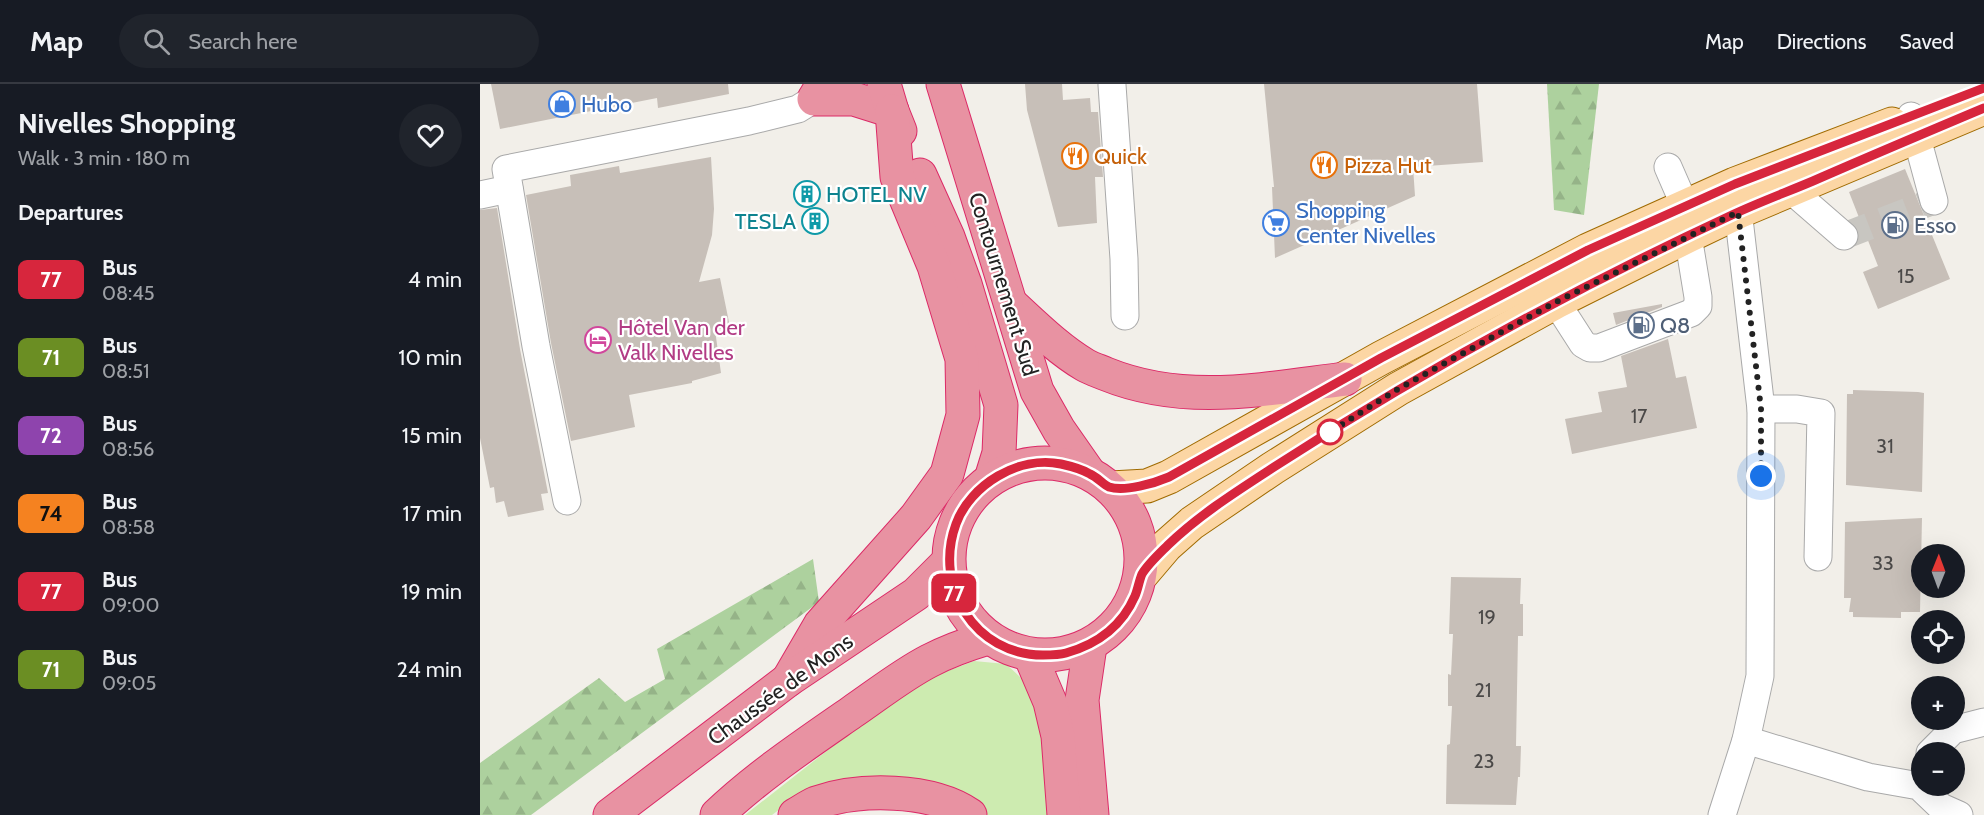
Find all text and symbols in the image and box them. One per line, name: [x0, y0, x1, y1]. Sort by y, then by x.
search box: [119, 14, 539, 68]
text: Map: [30, 24, 83, 58]
icon: search: [140, 25, 173, 58]
text: Search here: [188, 28, 297, 55]
text: Map: [1705, 29, 1744, 54]
text: Directions: [1777, 29, 1866, 54]
text: Saved: [1899, 29, 1954, 54]
shop icon: Hubo: [547, 89, 577, 119]
place label: Hubo: [581, 91, 632, 118]
button: heart: [399, 104, 462, 167]
text: Nivelles Shopping: [18, 106, 235, 140]
restaurant icon: Quick: [1060, 141, 1090, 171]
place label: Quick: [1094, 143, 1147, 170]
text: Walk · 3 min · 180 m: [18, 146, 190, 170]
restaurant icon: Pizza Hut: [1309, 150, 1339, 180]
place label: Pizza Hut: [1344, 152, 1432, 179]
building icon: HOTEL NV: [792, 179, 822, 209]
place label: HOTEL NV: [826, 181, 927, 208]
street label: Contournement Sud: [963, 189, 1044, 379]
place label: Shopping Center Nivelles: [1296, 197, 1436, 249]
text: Departures: [18, 199, 123, 226]
building icon: TESLA: [800, 206, 830, 236]
place label: TESLA: [735, 208, 796, 235]
supermarket icon: Shopping Center Nivelles: [1261, 208, 1291, 238]
fuel station icon: Esso: [1880, 210, 1910, 240]
place label: Esso: [1914, 212, 1956, 239]
text: Bus: [102, 254, 137, 281]
house number: 15: [1897, 264, 1915, 288]
text: 4 min: [408, 266, 462, 293]
text: 77: [40, 267, 62, 292]
text: 08:45: [102, 281, 155, 305]
fuel station icon: Q8: [1626, 310, 1656, 340]
place label: Q8: [1660, 312, 1690, 339]
place label: Hôtel Van der Valk Nivelles: [618, 314, 745, 366]
hotel icon: Hôtel Van der Valk Nivelles: [583, 325, 613, 355]
text: Bus: [102, 332, 137, 359]
text: 10 min: [398, 344, 462, 371]
text: 71: [42, 345, 60, 370]
text: 08:51: [102, 359, 150, 383]
house number: 17: [1631, 404, 1647, 428]
text: Bus: [102, 410, 137, 437]
unlabelled marker: [1317, 419, 1343, 445]
text: 15 min: [402, 422, 462, 449]
text: 72: [40, 423, 62, 448]
house number: 31: [1876, 434, 1894, 458]
text: 08:56: [102, 437, 154, 461]
your location: [1746, 461, 1776, 491]
text: Bus: [102, 488, 137, 515]
text: 17 min: [403, 500, 462, 527]
text: 74: [39, 501, 63, 526]
text: 08:58: [102, 515, 155, 539]
north arrow: [1911, 544, 1965, 598]
map controls: [1911, 544, 1965, 796]
house number: 33: [1872, 551, 1894, 575]
text: Bus: [102, 566, 137, 593]
line badge: 77: [927, 574, 981, 612]
text: 19 min: [401, 578, 462, 605]
text: 77: [40, 579, 62, 604]
text: 77: [943, 581, 965, 606]
text: 09:00: [102, 593, 159, 617]
house number: 19: [1478, 605, 1496, 629]
button: locate: [1911, 610, 1965, 664]
street label: Chaussée de Mons: [702, 628, 858, 751]
text: Bus: [102, 644, 137, 671]
text: 24 min: [397, 656, 462, 683]
text: 71: [42, 657, 60, 682]
text: 09:05: [102, 671, 156, 695]
button: +: [1911, 676, 1965, 730]
house number: 21: [1475, 678, 1492, 702]
button: −: [1911, 742, 1965, 796]
house number: 23: [1473, 749, 1495, 773]

